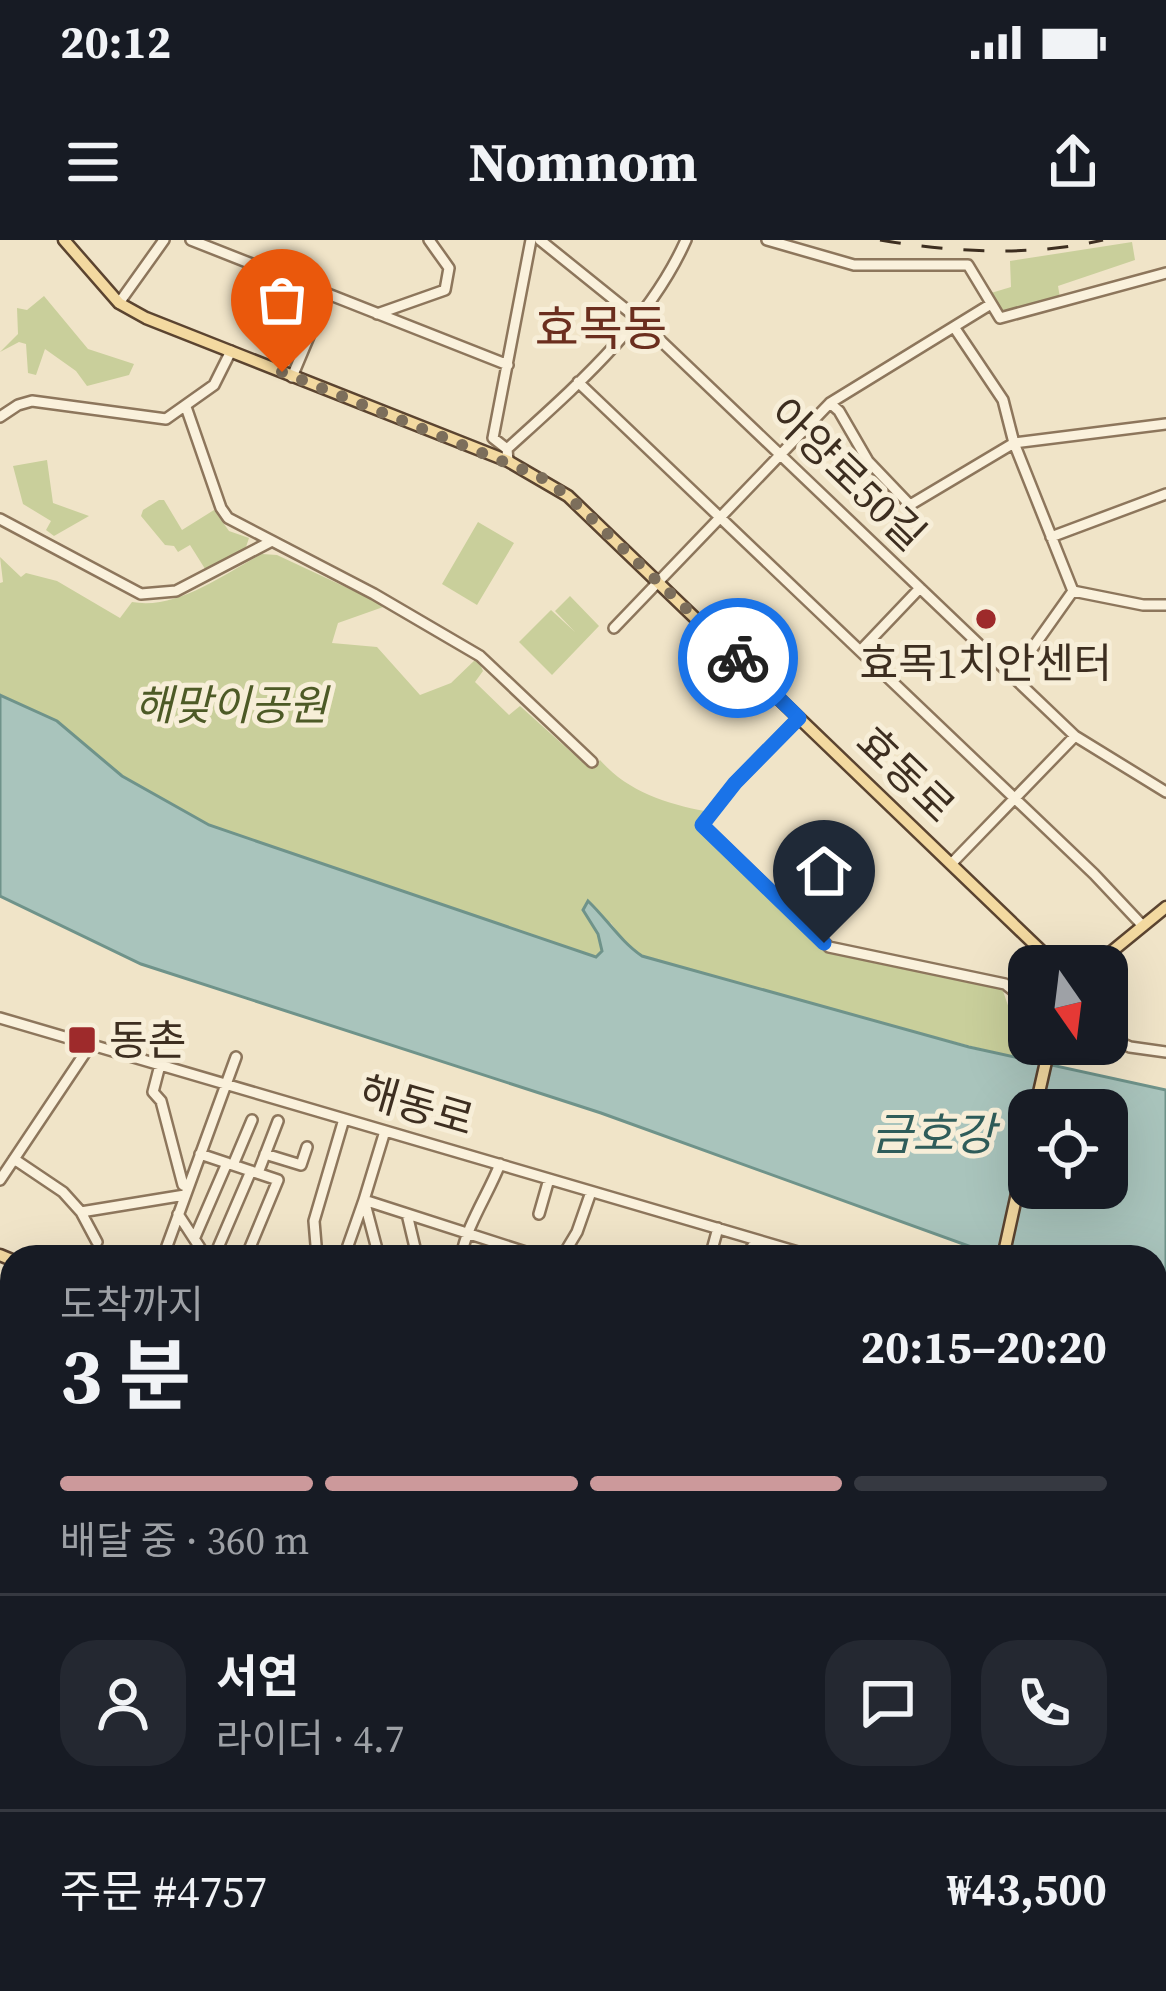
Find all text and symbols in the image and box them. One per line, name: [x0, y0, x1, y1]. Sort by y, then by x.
text: 20:12: [60, 11, 171, 73]
text: Nomnom: [468, 125, 698, 199]
icon: menu: [60, 129, 126, 195]
icon: share: [1040, 129, 1106, 195]
pin: [231, 249, 333, 372]
icon: bag: [249, 267, 315, 333]
district label: 효목동: [535, 295, 667, 361]
street label: 아양로50길: [757, 385, 939, 563]
courier: [678, 598, 798, 718]
marker: 효목1치안센터: [973, 606, 999, 632]
icon: bike: [705, 625, 771, 691]
place label: 효목1치안센터: [860, 634, 1112, 692]
park label: 해맞이공원: [134, 676, 331, 734]
street label: 효동로: [844, 713, 968, 835]
pin: [773, 820, 875, 943]
icon: home: [791, 838, 857, 904]
north arrow: [1008, 945, 1128, 1065]
map controls: [1008, 945, 1128, 1209]
place label: 동촌: [109, 1011, 186, 1069]
marker: 동촌: [66, 1024, 98, 1056]
street label: 해동로: [353, 1061, 481, 1149]
button: locate: [1008, 1089, 1128, 1209]
water label: 금호강: [871, 1103, 1001, 1165]
text: 도착까지: [60, 1278, 204, 1331]
text: 20:15–20:20: [861, 1316, 1107, 1378]
text: 3 분: [60, 1322, 191, 1429]
text: 배달 중 · 360 m: [60, 1514, 309, 1567]
button: person: [60, 1640, 186, 1766]
button: chat: [825, 1640, 951, 1766]
button: phone: [981, 1640, 1107, 1766]
text: 서연: [216, 1645, 299, 1707]
text: 라이더 · 4.7: [216, 1712, 404, 1765]
text: ₩43,500: [947, 1858, 1107, 1920]
text: 주문 #4757: [60, 1860, 267, 1922]

